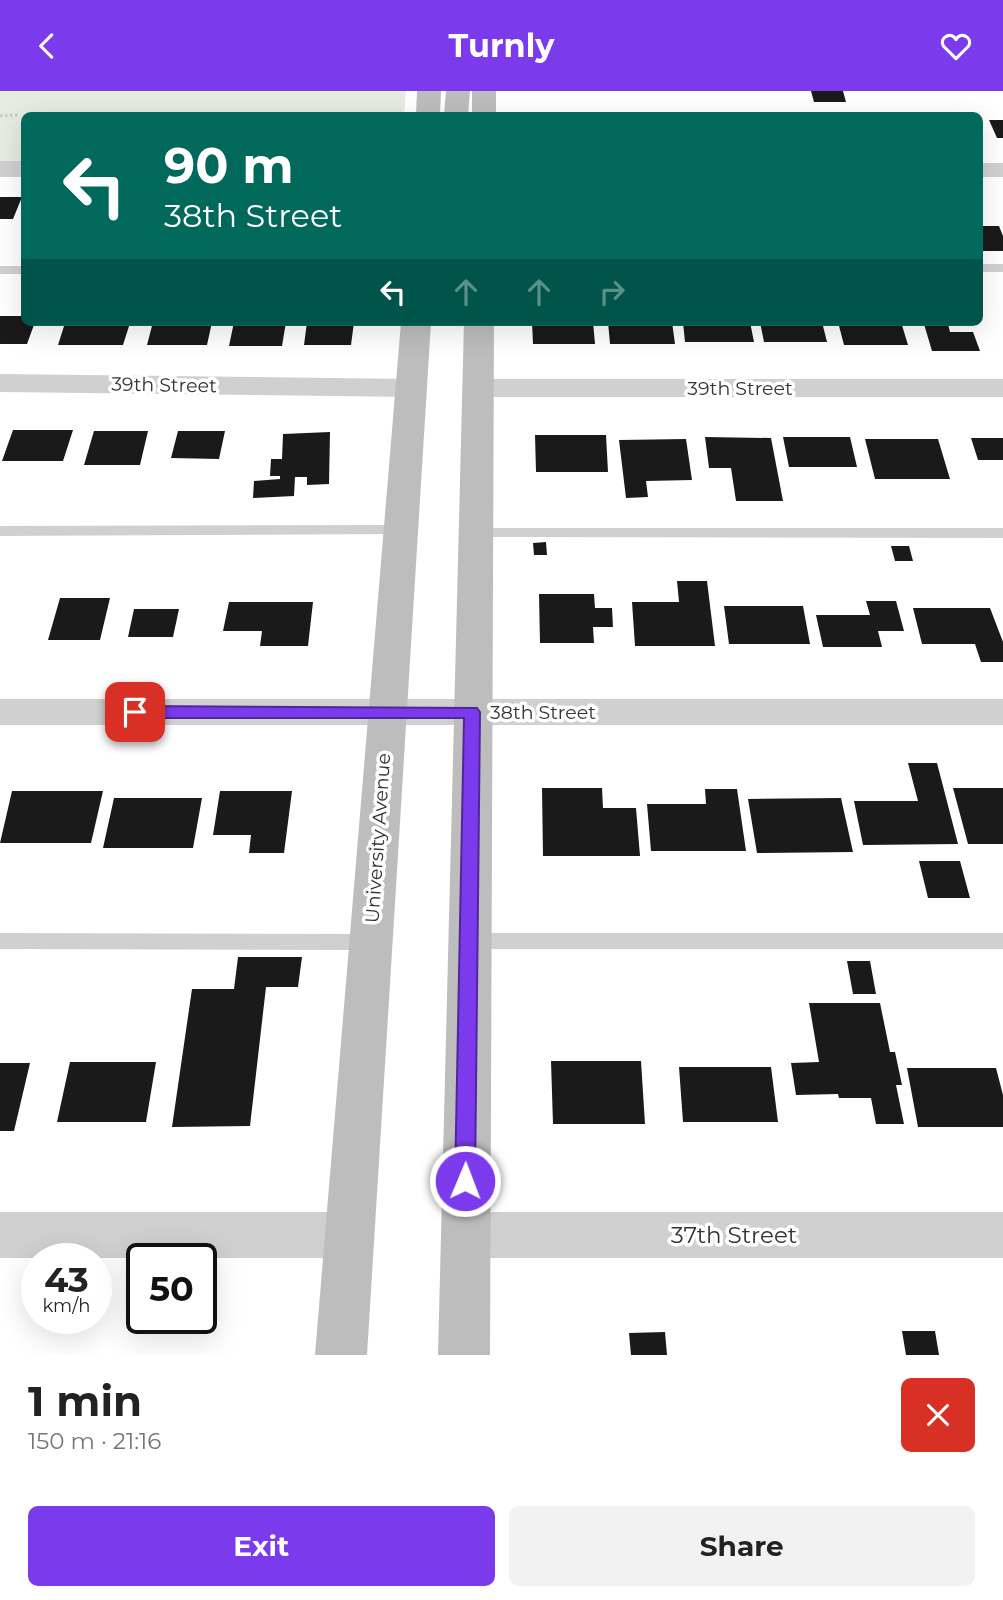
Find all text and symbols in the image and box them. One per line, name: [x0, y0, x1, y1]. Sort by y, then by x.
text: Turnly: [449, 26, 554, 65]
icon: back: [28, 27, 66, 65]
icon: heart: [937, 27, 975, 65]
text: 90 m: [164, 136, 294, 195]
icon: left: [49, 140, 140, 231]
text: 38th Street: [164, 196, 342, 235]
icon: left: [374, 273, 412, 311]
icon: ahead: [447, 273, 485, 311]
icon: ahead: [520, 273, 558, 311]
icon: right: [593, 273, 631, 311]
street label: 39th Street: [111, 373, 217, 397]
street label: 39th Street: [687, 377, 793, 400]
pin: [105, 682, 165, 742]
icon: arrive: [116, 693, 154, 731]
street label: 38th Street: [490, 701, 596, 724]
street label: University Avenue: [361, 752, 395, 924]
position arrow: [428, 1144, 502, 1218]
street label: 37th Street: [671, 1221, 797, 1249]
speed limit sign: 50: [126, 1243, 217, 1334]
text: 43: [44, 1258, 89, 1301]
text: km/h: [42, 1295, 91, 1317]
text: 1 min: [28, 1375, 142, 1427]
button: close: [901, 1378, 975, 1452]
text: 150 m · 21:16: [28, 1427, 161, 1455]
button: Exit: [28, 1506, 495, 1586]
button: Share: [509, 1506, 975, 1586]

